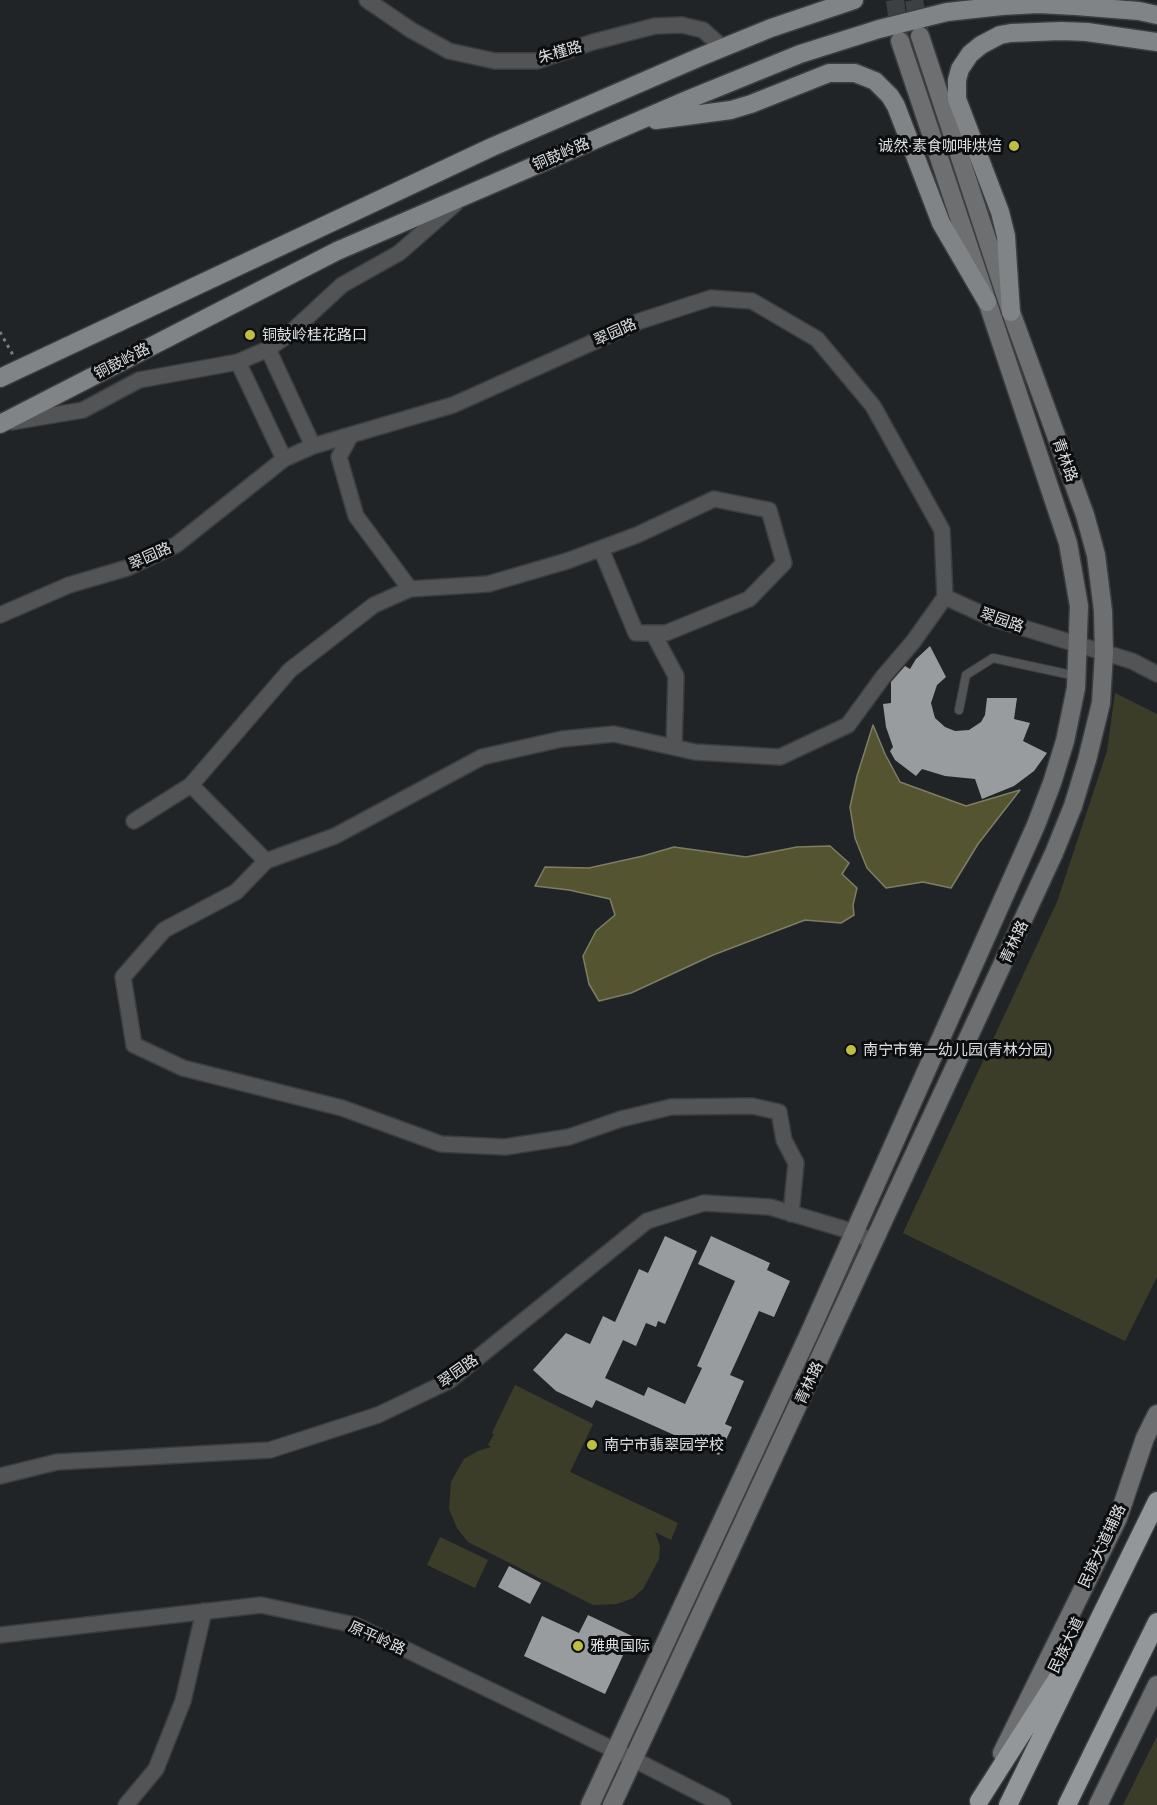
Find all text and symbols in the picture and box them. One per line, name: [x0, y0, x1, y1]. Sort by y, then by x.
street label: 朱槿路: [536, 37, 584, 67]
street label: 铜鼓岭路: [530, 134, 592, 174]
place label: 诚然·素食咖啡烘焙: [878, 137, 1002, 155]
marker: 诚然·素食咖啡烘焙: [1007, 139, 1021, 153]
street label: 翠园路: [591, 315, 639, 349]
place label: 铜鼓岭桂花路口: [262, 326, 367, 344]
marker: 铜鼓岭桂花路口: [243, 328, 257, 342]
street label: 铜鼓岭路: [91, 339, 153, 383]
street label: 青林路: [1049, 436, 1081, 484]
street label: 翠园路: [126, 539, 174, 573]
street label: 翠园路: [978, 604, 1026, 636]
street label: 青林路: [996, 918, 1032, 966]
place label: 南宁市第一幼儿园(青林分园): [863, 1041, 1052, 1059]
marker: 南宁市第一幼儿园(青林分园): [844, 1043, 858, 1057]
street label: 翠园路: [434, 1351, 482, 1391]
street label: 青林路: [791, 1359, 827, 1407]
place label: 南宁市翡翠园学校: [604, 1436, 724, 1454]
marker: 南宁市翡翠园学校: [585, 1438, 599, 1452]
street label: 民族大道辅路: [1075, 1501, 1129, 1591]
street label: 民族大道: [1045, 1614, 1087, 1676]
street label: 原平岭路: [346, 1618, 408, 1658]
place label: 雅典国际: [590, 1637, 650, 1655]
marker: 雅典国际: [571, 1639, 585, 1653]

